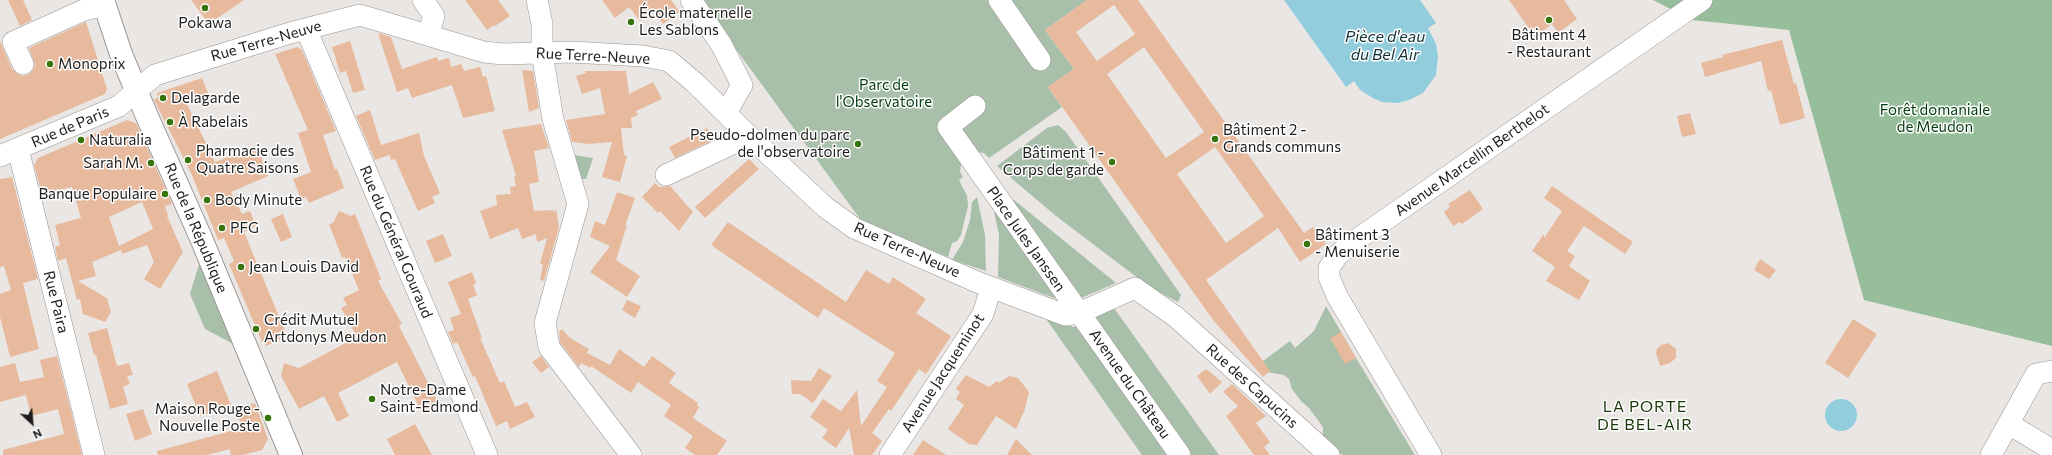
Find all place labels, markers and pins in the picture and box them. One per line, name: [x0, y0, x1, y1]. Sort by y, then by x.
marker: Pokawa: [200, 3, 210, 13]
place label: École maternelle Les Sablons: [639, 4, 752, 39]
place label: Pokawa: [178, 14, 232, 32]
marker: Bâtiment 4 - Restaurant: [1544, 15, 1554, 25]
marker: École maternelle Les Sablons: [626, 17, 636, 27]
place label: Bâtiment 4 - Restaurant: [1507, 26, 1591, 61]
place label: Monoprix: [58, 55, 126, 73]
marker: Monoprix: [45, 59, 55, 69]
place label: Delagarde: [171, 89, 240, 107]
marker: Delagarde: [158, 93, 168, 103]
place label: À Rabelais: [178, 113, 248, 131]
marker: À Rabelais: [165, 117, 175, 127]
place label: Bâtiment 2 - Grands communs: [1223, 121, 1341, 156]
place label: Pseudo-dolmen du parc de l'observatoire: [690, 126, 850, 161]
place label: Naturalia: [89, 131, 152, 149]
marker: Bâtiment 2 - Grands communs: [1210, 134, 1220, 144]
marker: Naturalia: [76, 135, 86, 145]
marker: Pseudo-dolmen du parc de l'observatoire: [853, 139, 863, 149]
place label: Pharmacie des Quatre Saisons: [196, 142, 299, 177]
place label: Bâtiment 1 - Corps de garde: [1003, 144, 1104, 179]
place label: Sarah M.: [83, 154, 143, 172]
marker: Pharmacie des Quatre Saisons: [183, 155, 193, 165]
marker: Bâtiment 1 - Corps de garde: [1107, 157, 1117, 167]
marker: Sarah M.: [146, 158, 156, 168]
place label: Banque Populaire: [38, 185, 157, 203]
marker: Banque Populaire: [160, 189, 170, 199]
place label: Body Minute: [215, 191, 302, 209]
marker: Body Minute: [202, 195, 212, 205]
place label: PFG: [230, 219, 259, 237]
marker: PFG: [217, 223, 227, 233]
place label: Bâtiment 3 - Menuiserie: [1315, 226, 1400, 261]
marker: Bâtiment 3 - Menuiserie: [1302, 239, 1312, 249]
place label: Jean Louis David: [249, 258, 359, 276]
marker: Jean Louis David: [236, 262, 246, 272]
place label: Crédit Mutuel Artdonys Meudon: [264, 311, 387, 346]
marker: Crédit Mutuel Artdonys Meudon: [251, 324, 261, 334]
place label: Notre-Dame Saint-Edmond: [380, 381, 478, 416]
marker: Notre-Dame Saint-Edmond: [367, 394, 377, 404]
place label: Maison Rouge - Nouvelle Poste: [155, 400, 260, 435]
marker: Maison Rouge - Nouvelle Poste: [263, 413, 273, 423]

